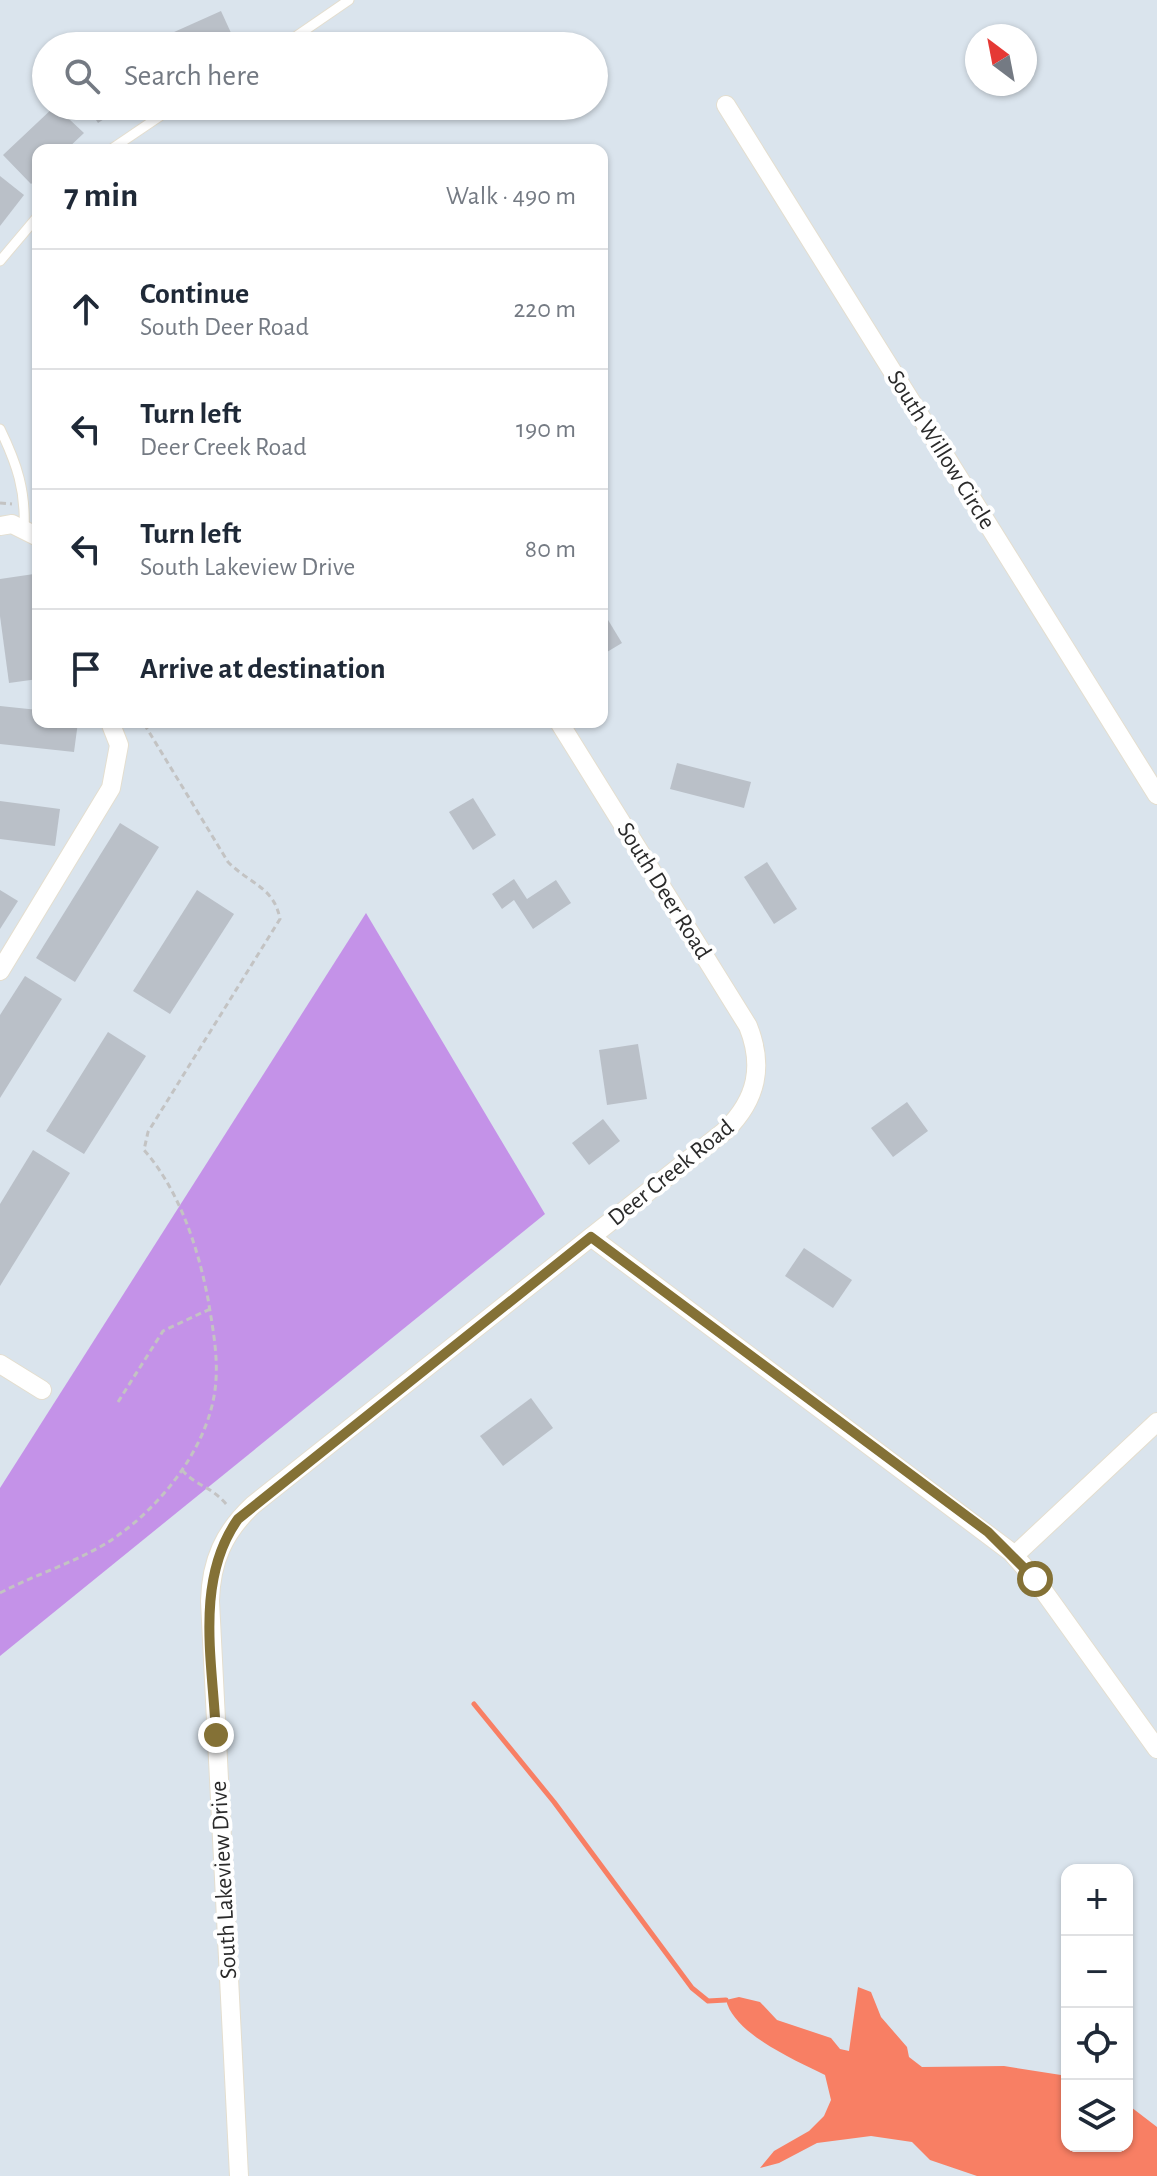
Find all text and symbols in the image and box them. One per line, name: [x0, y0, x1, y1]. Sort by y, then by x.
north arrow: [965, 24, 1037, 96]
search box: [32, 32, 608, 120]
icon: search: [60, 54, 104, 98]
text: Search here: [124, 61, 260, 91]
text: 7 min: [64, 179, 138, 213]
text: Walk · 490 m: [446, 183, 576, 209]
text: Continue: [140, 279, 249, 309]
icon: ahead: [64, 287, 108, 331]
text: 220 m: [514, 296, 576, 322]
text: South Deer Road: [140, 314, 309, 340]
street label: South Willow Circle: [883, 367, 999, 533]
text: Turn left: [140, 399, 241, 429]
icon: left: [64, 407, 108, 451]
text: 190 m: [516, 416, 576, 442]
text: Deer Creek Road: [140, 434, 307, 460]
text: Turn left: [140, 519, 241, 549]
icon: left: [64, 527, 108, 571]
text: 80 m: [525, 536, 576, 562]
text: South Lakeview Drive: [140, 554, 355, 580]
icon: arrive: [64, 647, 108, 691]
text: Arrive at destination: [140, 654, 386, 684]
street label: South Deer Road: [612, 818, 716, 964]
street label: Deer Creek Road: [604, 1115, 738, 1231]
route start: [1017, 1561, 1053, 1597]
route end: [198, 1717, 234, 1753]
street label: South Lakeview Drive: [207, 1780, 241, 1980]
map controls: [1061, 1864, 1133, 2152]
button: +: [1061, 1864, 1133, 1936]
button: −: [1061, 1936, 1133, 2008]
button: locate: [1061, 2008, 1133, 2080]
button: layers: [1061, 2080, 1133, 2152]

